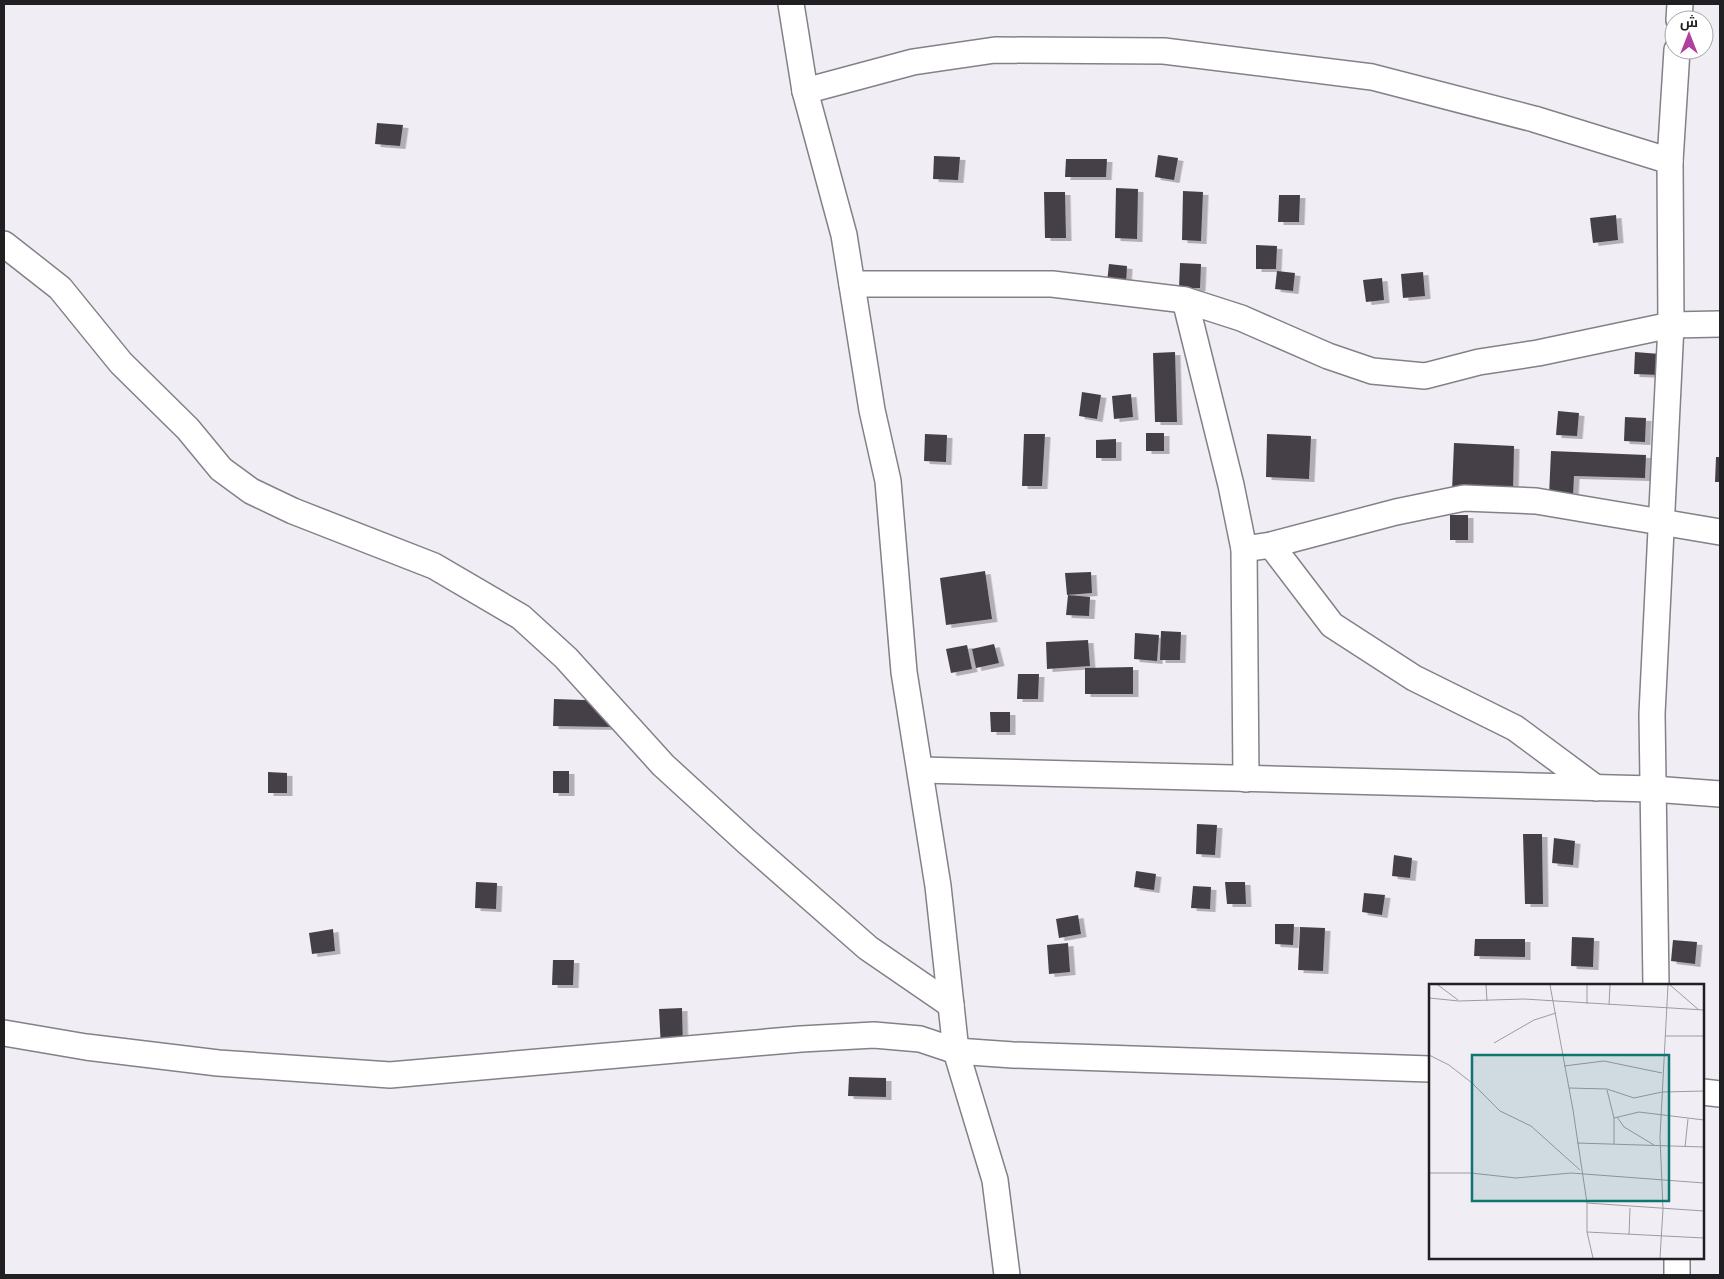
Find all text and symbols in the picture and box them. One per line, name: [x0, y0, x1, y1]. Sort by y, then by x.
north arrow: [1664, 10, 1714, 60]
text: ش: [1680, 12, 1698, 31]
inset map: [1429, 984, 1704, 1259]

